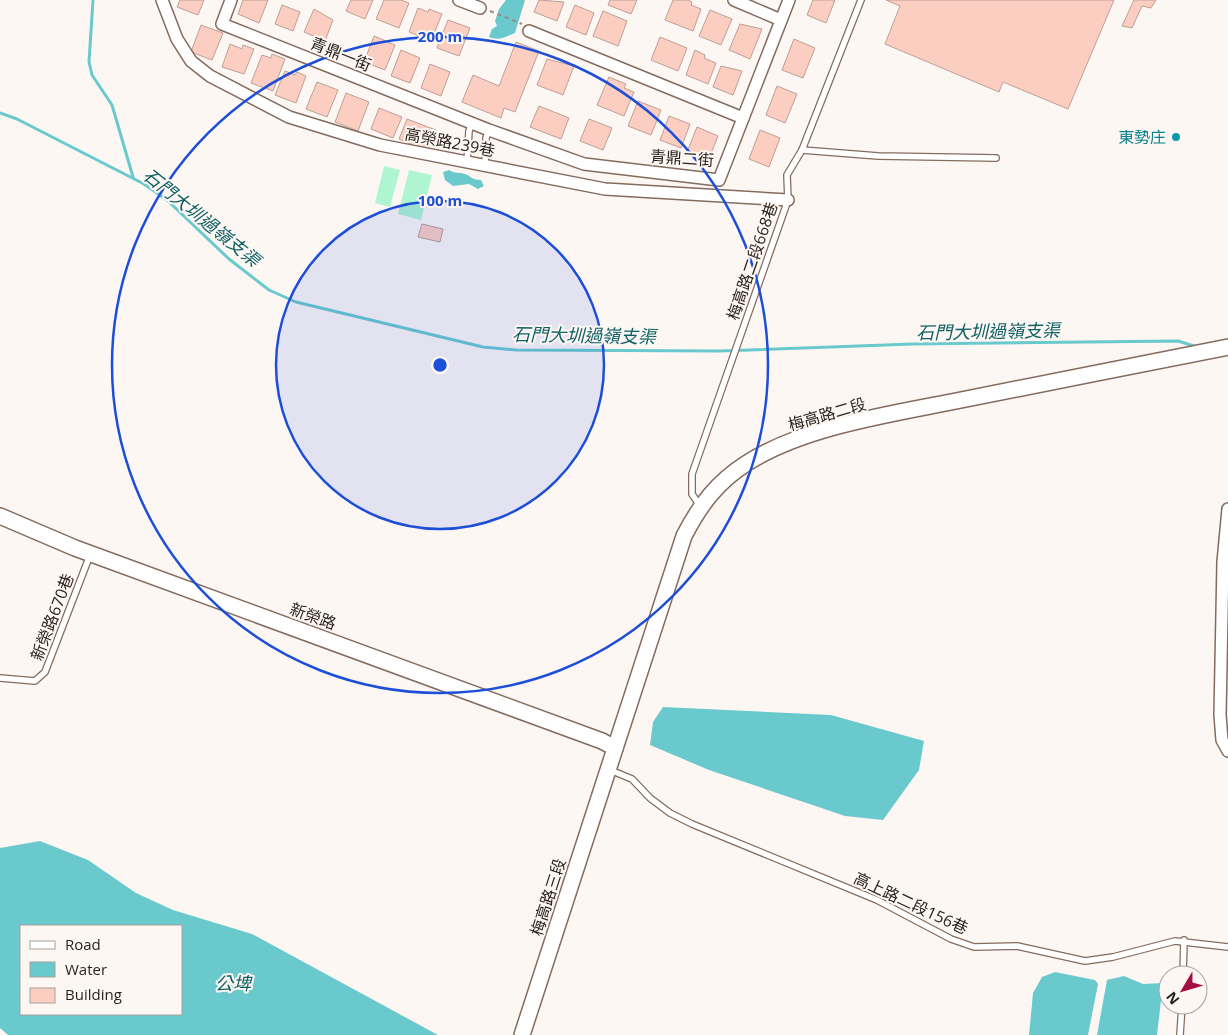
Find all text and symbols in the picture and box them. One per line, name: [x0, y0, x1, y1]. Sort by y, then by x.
text: 200 m: [418, 26, 462, 46]
street label: 青鼎一街: [307, 32, 375, 76]
street label: 高榮路239巷: [403, 122, 497, 162]
place label: 東勢庄: [1118, 126, 1166, 148]
marker: 東勢庄: [1170, 131, 1182, 143]
street label: 青鼎二街: [649, 145, 715, 171]
water label: 石門大圳過嶺支渠: [138, 162, 268, 274]
text: 100 m: [418, 190, 462, 210]
street label: 梅高路二段668巷: [722, 199, 782, 323]
water label: 石門大圳過嶺支渠: [916, 318, 1063, 344]
water label: 石門大圳過嶺支渠: [512, 322, 659, 348]
centre of rings: [431, 356, 449, 374]
street label: 梅高路二段: [786, 392, 868, 436]
street label: 新榮路670巷: [25, 570, 79, 664]
street label: 新榮路: [287, 597, 339, 635]
street label: 梅高路三段: [525, 856, 571, 938]
street label: 高上路二段156巷: [850, 867, 972, 939]
legend: [20, 925, 182, 1015]
text: Road: [65, 934, 101, 954]
text: Water: [65, 959, 107, 979]
north arrow: [1158, 965, 1208, 1015]
water label: 公埤: [215, 971, 253, 995]
text: Building: [65, 984, 122, 1004]
text: N: [1161, 988, 1183, 1009]

